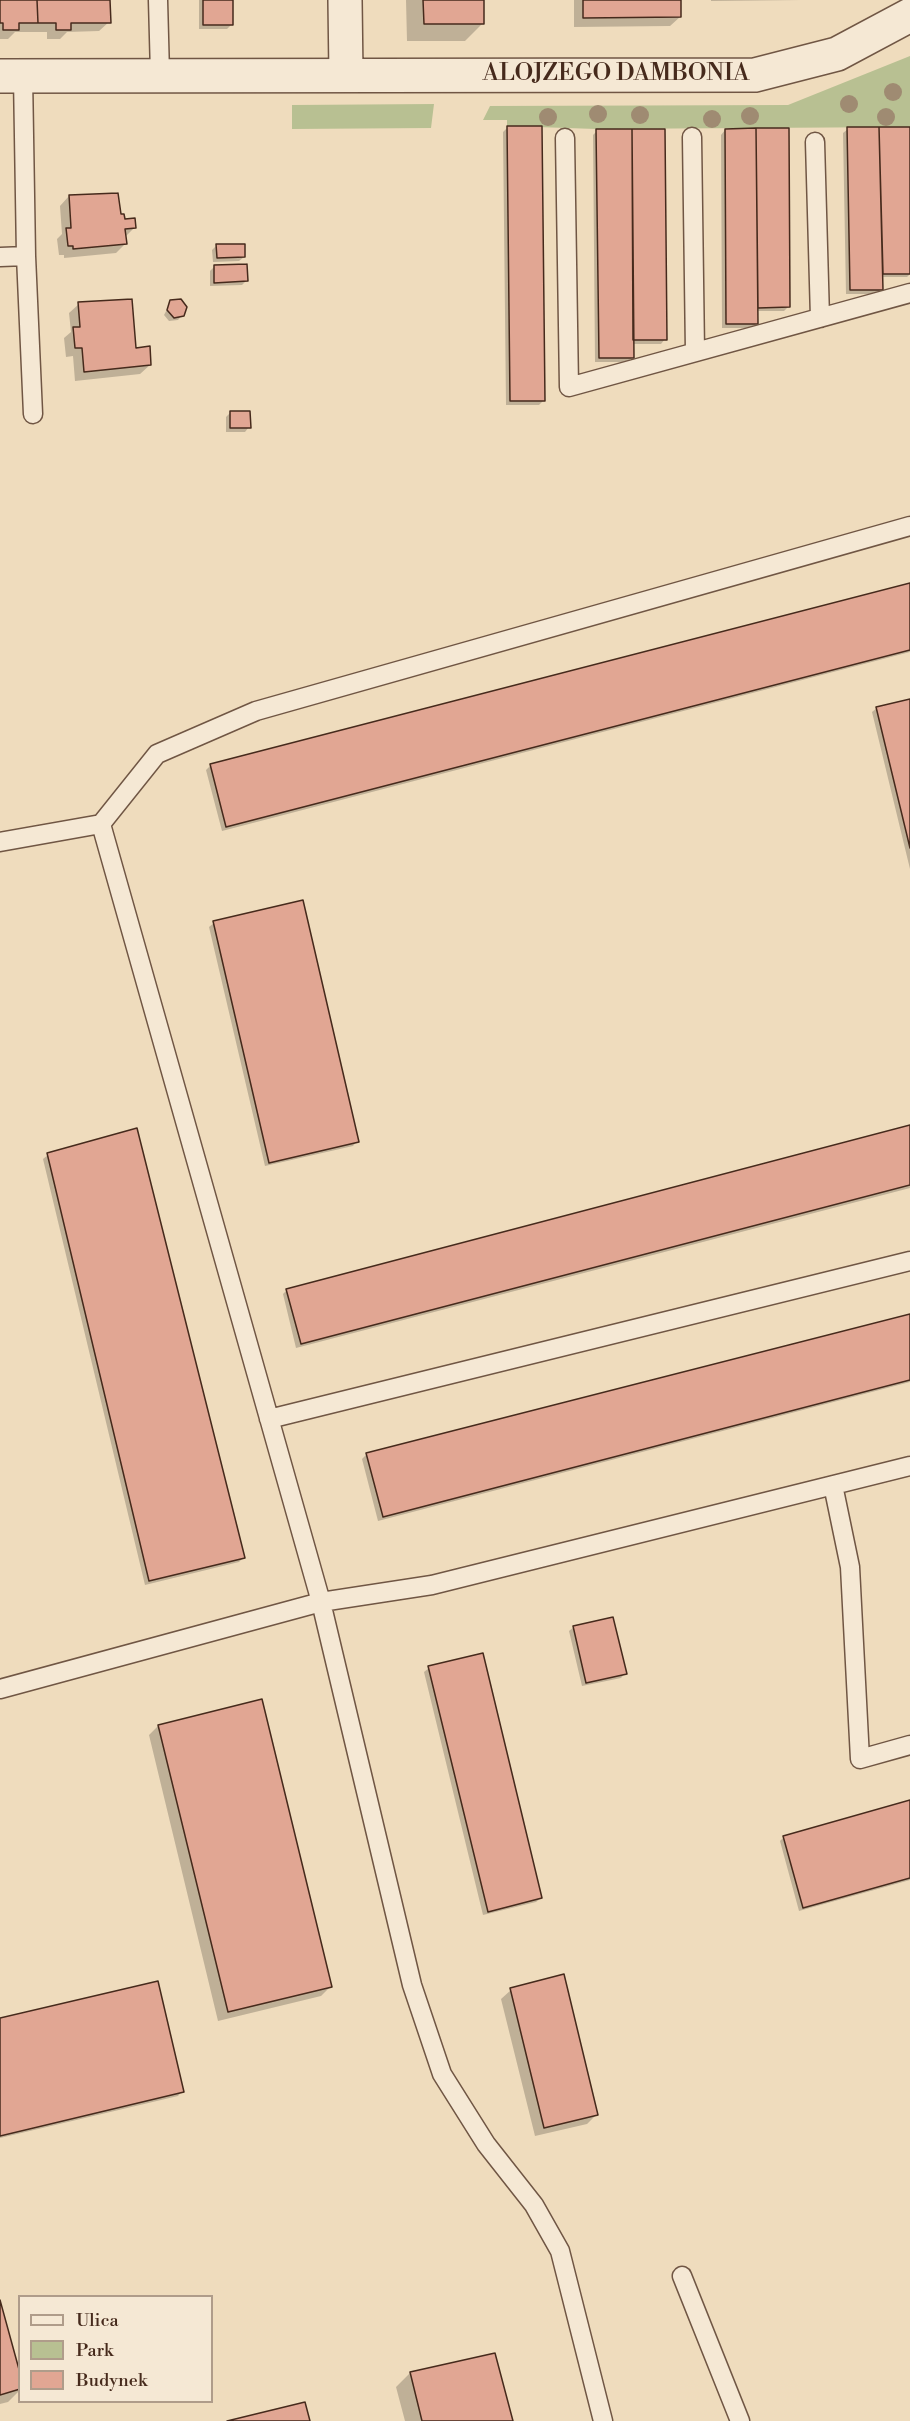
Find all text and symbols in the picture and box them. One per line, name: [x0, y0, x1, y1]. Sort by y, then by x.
street label: ALOJZEGO DAMBONIA: [482, 60, 750, 88]
legend: [18, 2295, 213, 2403]
text: Ulica: [76, 2309, 119, 2332]
text: Park: [76, 2339, 113, 2362]
text: Budynek: [76, 2369, 147, 2392]

